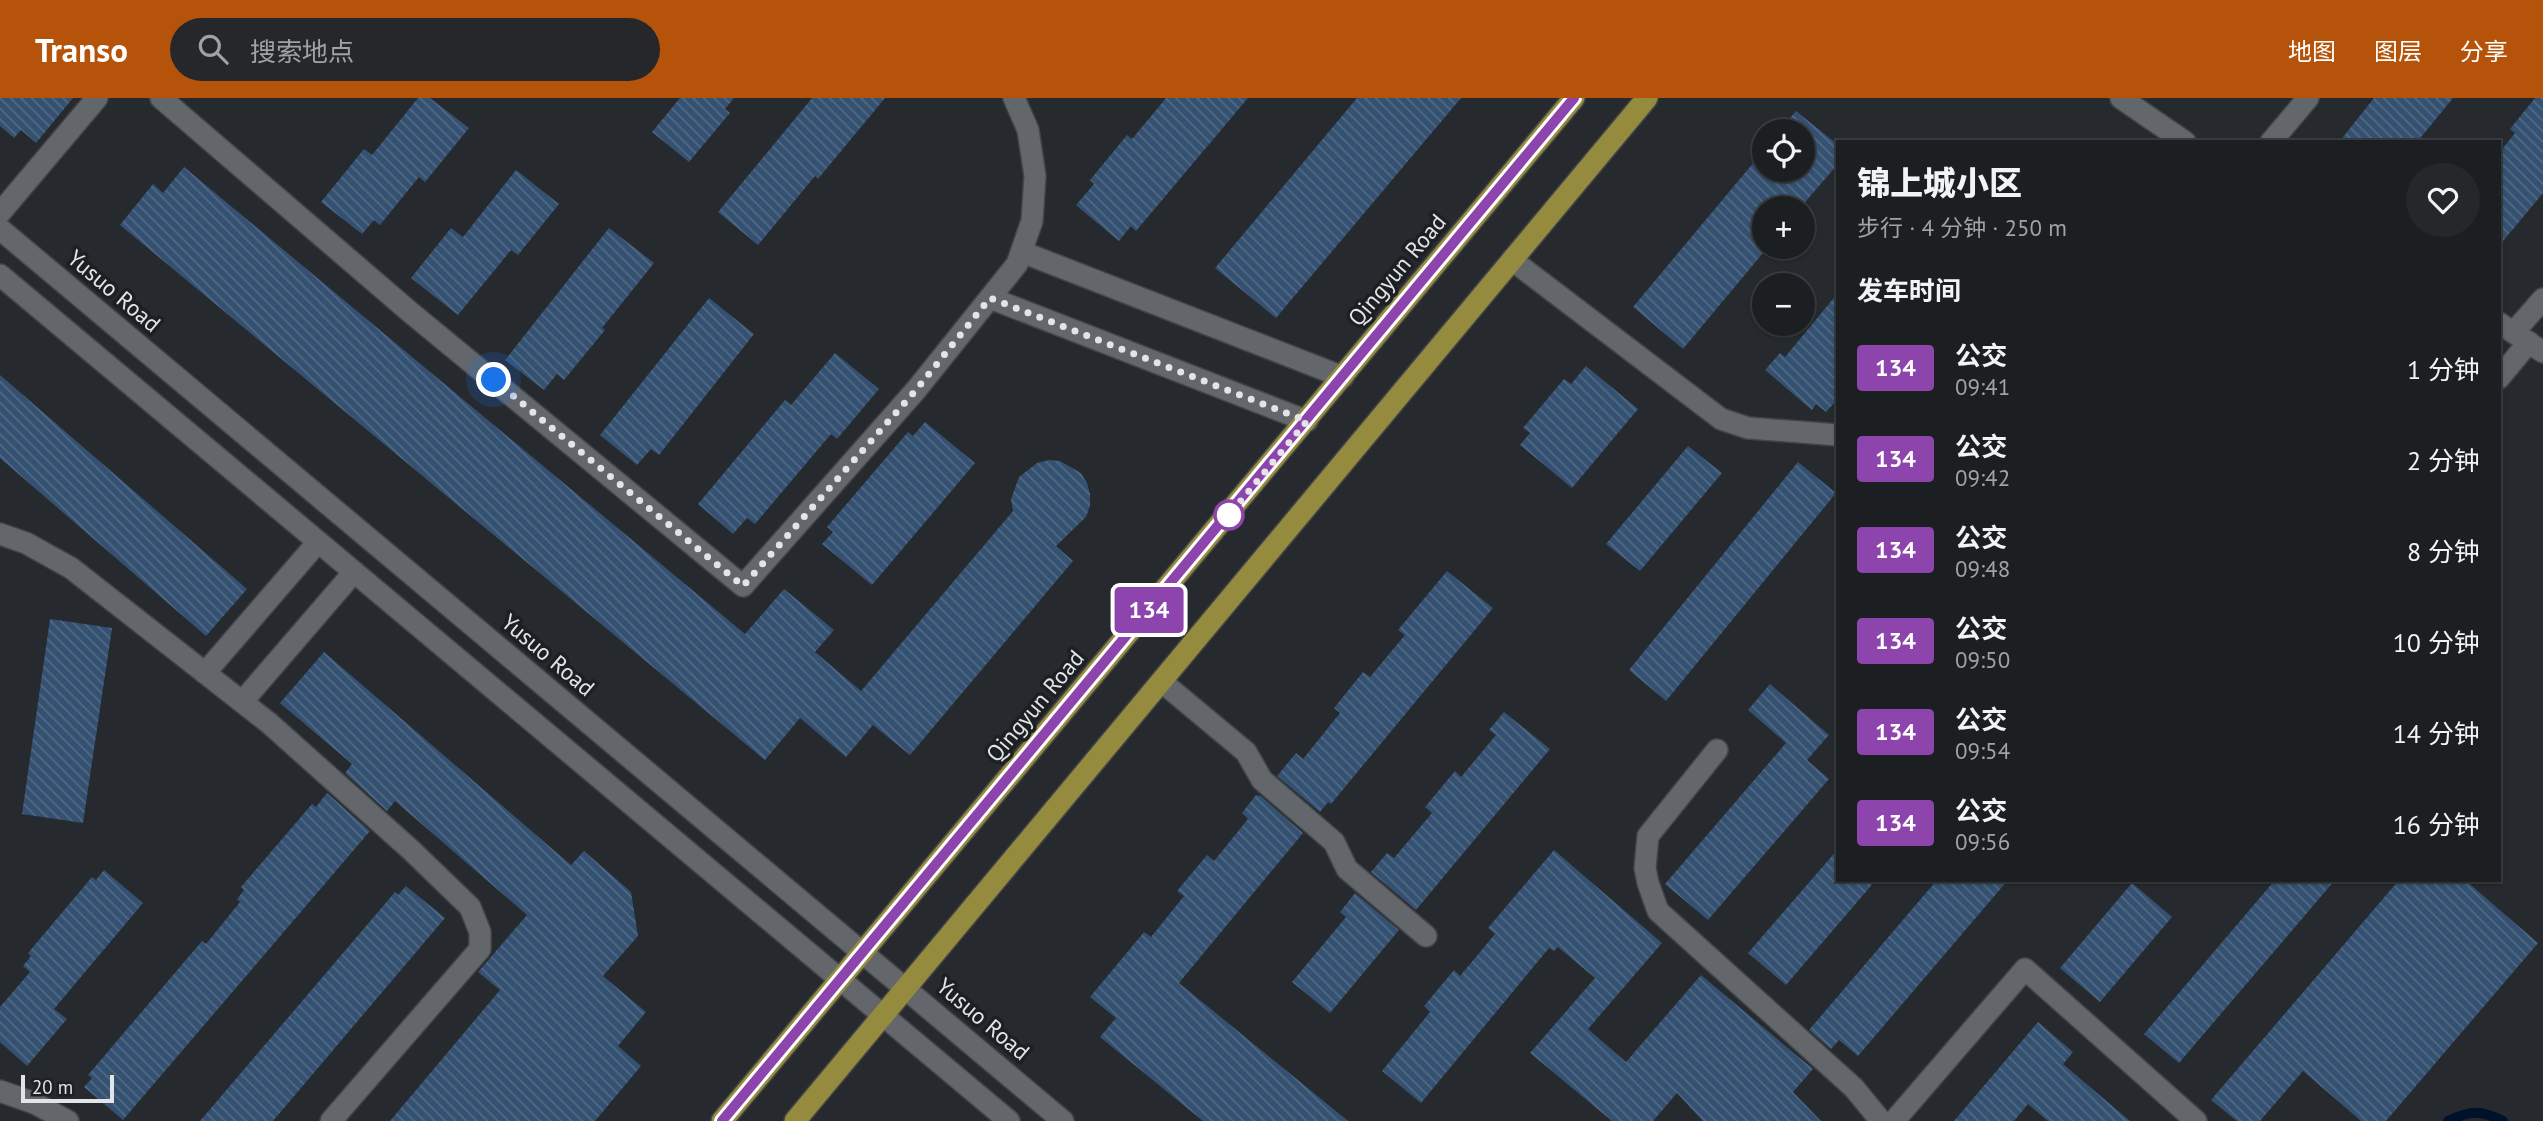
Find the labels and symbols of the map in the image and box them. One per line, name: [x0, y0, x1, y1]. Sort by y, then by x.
street label: Qingyun Road: [1341, 208, 1452, 332]
street label: Yusuo Road: [62, 243, 167, 338]
your location: [476, 362, 511, 397]
unlabelled marker: [1214, 500, 1244, 530]
line badge: 134: [1109, 587, 1189, 633]
street label: Yusuo Road: [496, 607, 601, 702]
street label: Qingyun Road: [979, 644, 1090, 768]
street label: Yusuo Road: [931, 971, 1036, 1066]
scale bar: [21, 1072, 114, 1104]

